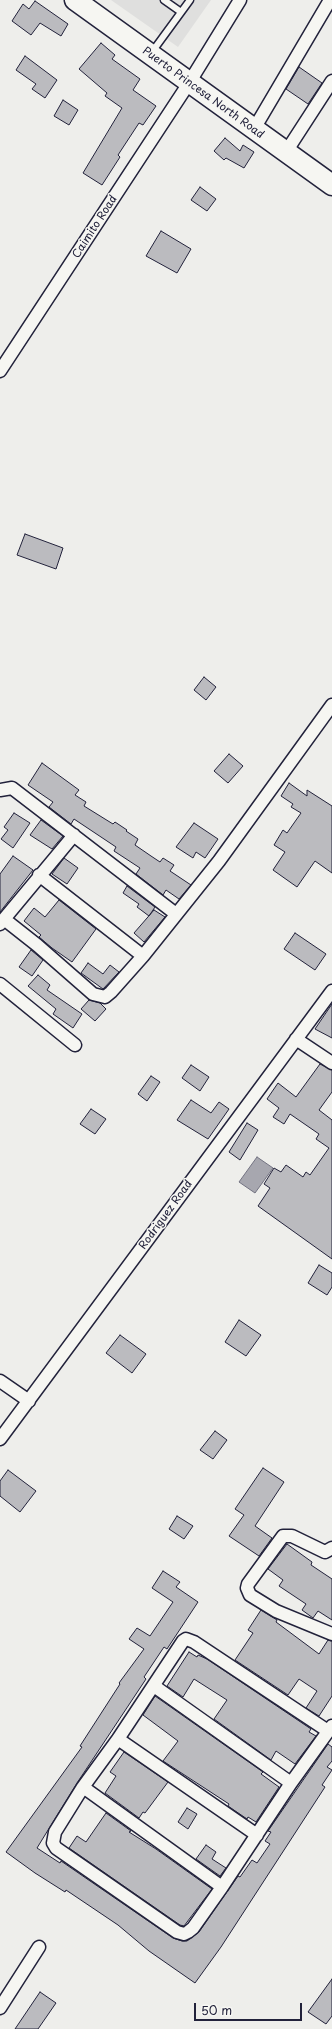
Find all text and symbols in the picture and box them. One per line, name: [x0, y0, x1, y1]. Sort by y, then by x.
street label: Puerto Princesa North Road: [140, 44, 266, 142]
street label: Caimito Road: [70, 193, 120, 261]
street label: Rodriguez Road: [137, 1178, 195, 1252]
scale bar: [196, 1995, 304, 2021]
text: 50 m: [201, 2001, 232, 2019]

